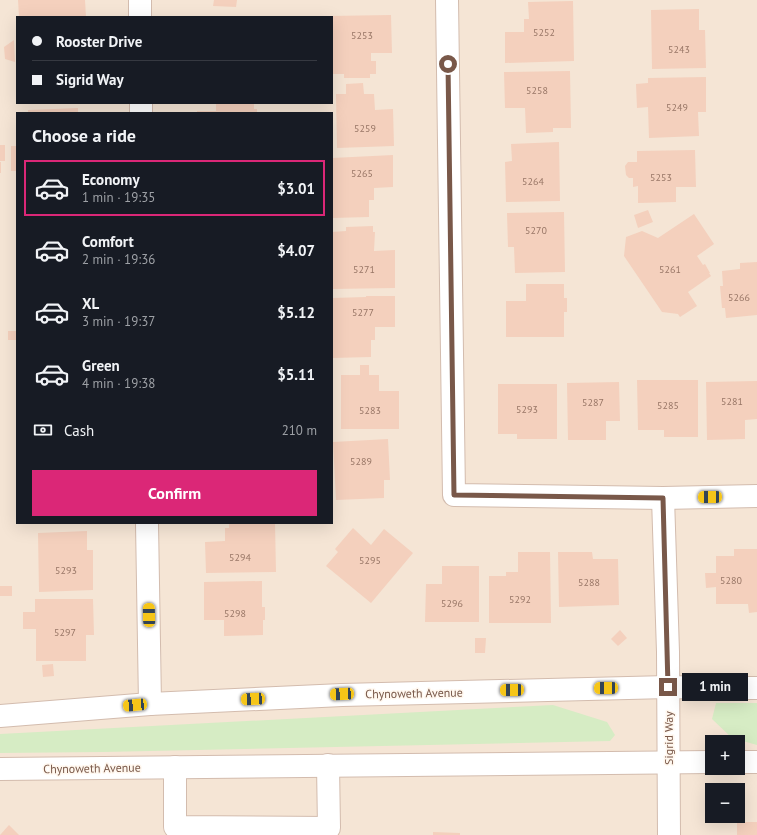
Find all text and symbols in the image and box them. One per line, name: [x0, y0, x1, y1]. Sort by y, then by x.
house number: 5252: [533, 26, 555, 39]
house number: 5253: [351, 29, 373, 42]
text: Rooster Drive: [56, 32, 142, 51]
house number: 5243: [668, 43, 690, 56]
route start: [439, 55, 457, 73]
text: Sigrid Way: [56, 70, 124, 89]
house number: 5258: [526, 84, 548, 97]
house number: 5249: [666, 101, 688, 114]
house number: 5259: [354, 122, 376, 135]
text: Choose a ride: [32, 124, 136, 147]
house number: 5265: [351, 167, 373, 180]
icon: car: [34, 170, 70, 206]
text: Economy: [82, 170, 140, 189]
house number: 5253: [650, 171, 672, 184]
house number: 5264: [522, 175, 544, 188]
text: $3.01: [277, 179, 315, 198]
text: 1 min · 19:35: [82, 189, 155, 206]
house number: 5270: [525, 224, 547, 237]
icon: car: [34, 232, 70, 268]
text: Comfort: [82, 232, 134, 251]
text: $4.07: [277, 241, 315, 260]
text: 2 min · 19:36: [82, 251, 155, 268]
house number: 5271: [353, 263, 375, 276]
house number: 5261: [659, 263, 681, 276]
house number: 5266: [728, 291, 750, 304]
icon: car: [34, 294, 70, 330]
text: XL: [82, 294, 99, 313]
text: $5.12: [277, 303, 315, 322]
house number: 5277: [352, 306, 374, 319]
text: 3 min · 19:37: [82, 313, 155, 330]
icon: car: [34, 356, 70, 392]
text: Green: [82, 356, 120, 375]
text: $5.11: [277, 365, 315, 384]
text: 4 min · 19:38: [82, 375, 155, 392]
house number: 5281: [721, 395, 743, 408]
house number: 5287: [582, 396, 604, 409]
house number: 5285: [657, 399, 679, 412]
house number: 5293: [516, 403, 538, 416]
house number: 5283: [359, 404, 381, 417]
icon: cash: [32, 419, 54, 441]
text: Cash: [64, 421, 94, 440]
text: 210 m: [282, 422, 317, 439]
house number: 5289: [350, 455, 372, 468]
button: Confirm: [32, 470, 317, 516]
car: [698, 491, 722, 503]
house number: 5294: [229, 551, 251, 564]
house number: 5295: [359, 554, 381, 567]
house number: 5293: [55, 564, 77, 577]
house number: 5280: [720, 574, 742, 587]
house number: 5288: [578, 576, 600, 589]
house number: 5292: [509, 593, 531, 606]
house number: 5296: [441, 597, 463, 610]
car: [143, 603, 155, 627]
house number: 5298: [224, 607, 246, 620]
house number: 5297: [54, 626, 76, 639]
callout: 1 min: [682, 673, 748, 701]
route end: [659, 678, 677, 696]
text: 1 min: [699, 678, 731, 695]
car: [594, 682, 618, 694]
car: [500, 684, 524, 696]
street label: Chynoweth Avenue: [365, 685, 463, 701]
car: [330, 687, 354, 701]
car: [241, 692, 265, 706]
car: [123, 698, 147, 712]
street label: Sigrid Way: [661, 711, 676, 765]
map controls: [705, 735, 745, 823]
button: +: [705, 735, 745, 775]
street label: Chynoweth Avenue: [43, 760, 141, 776]
button: −: [705, 783, 745, 823]

